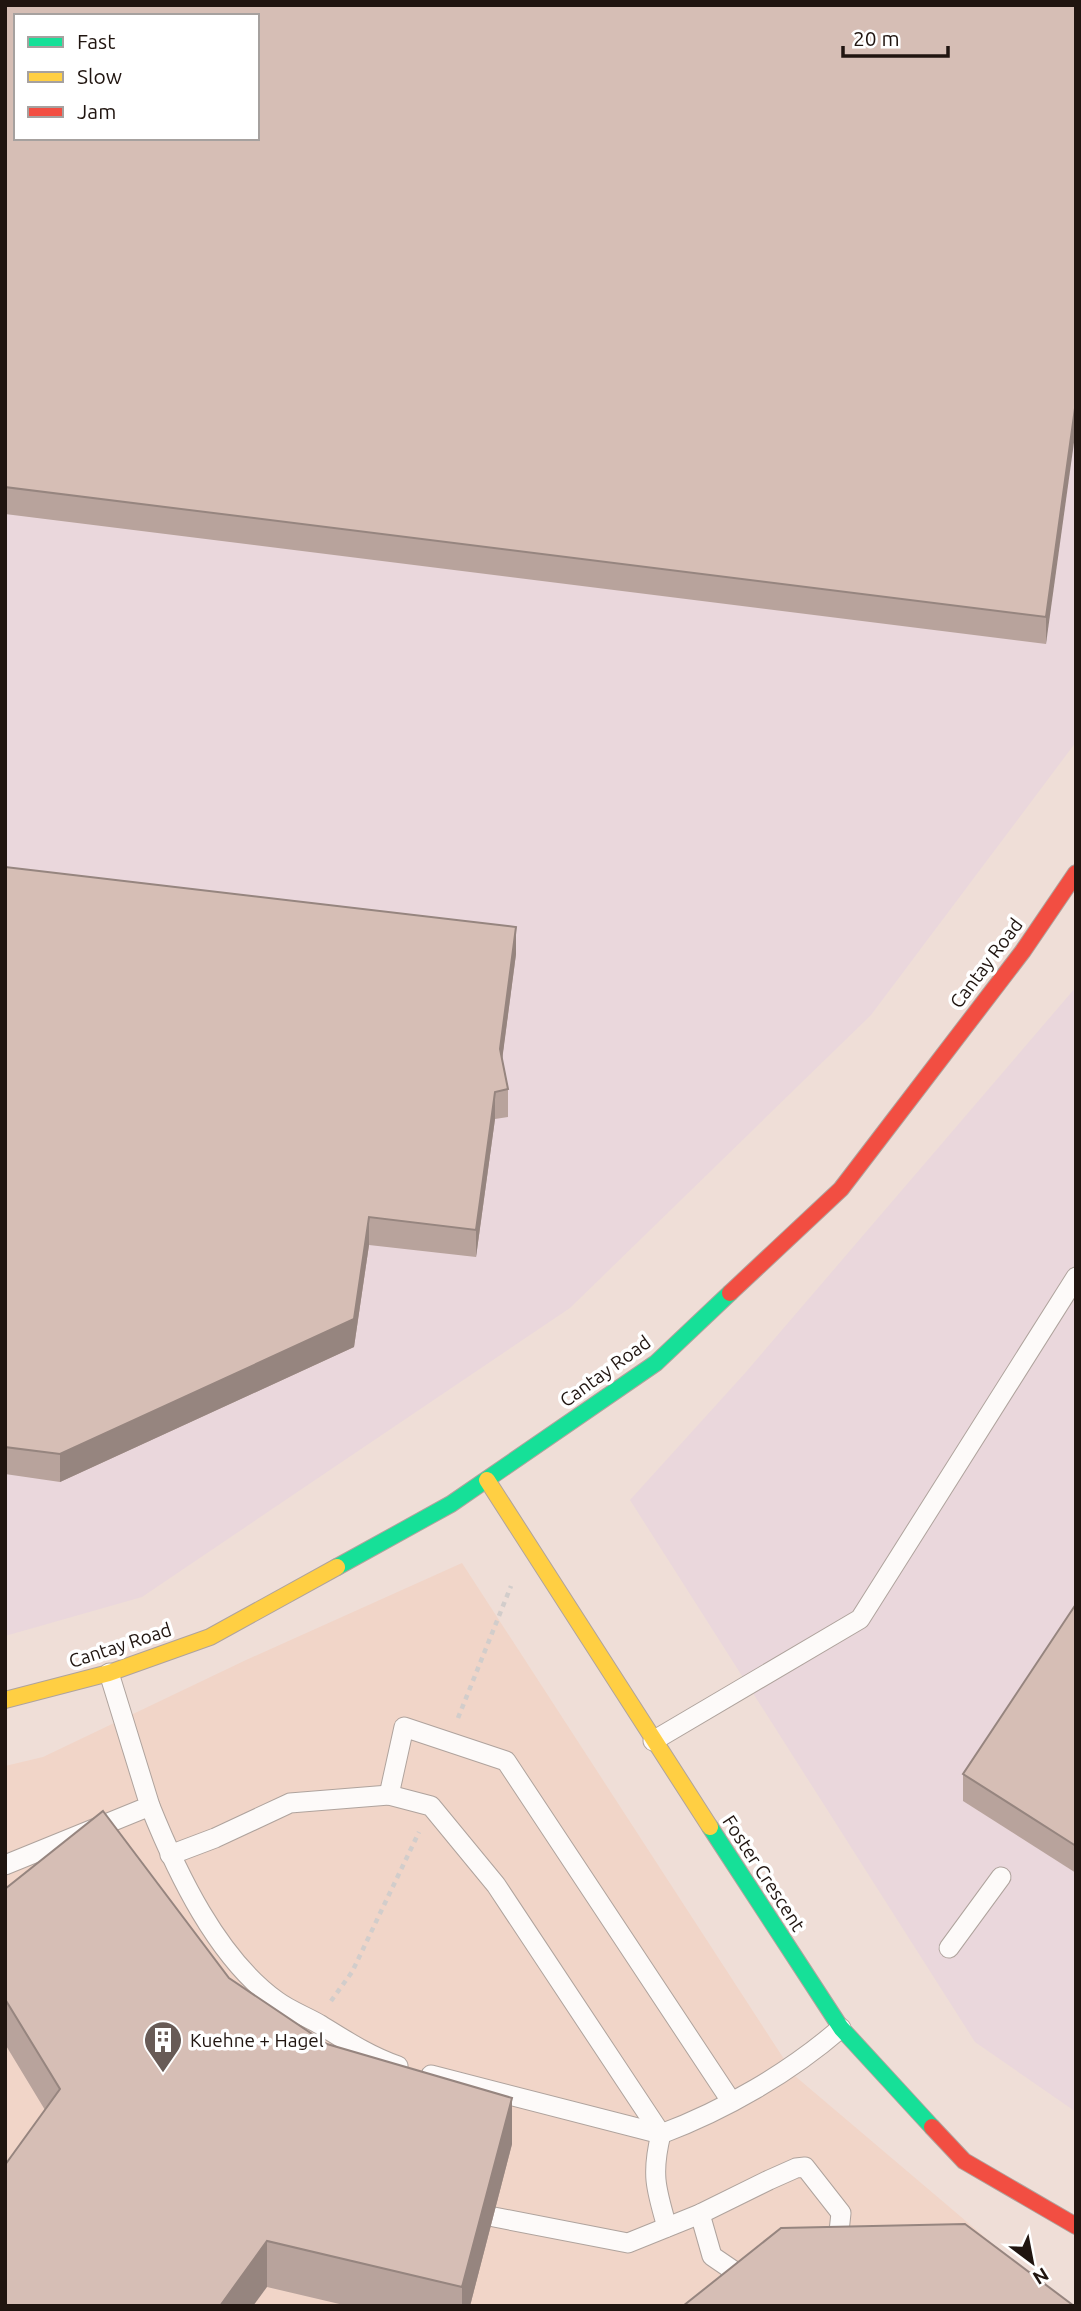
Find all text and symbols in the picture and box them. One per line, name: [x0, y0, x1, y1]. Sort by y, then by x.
legend: [14, 14, 259, 140]
scale bar: [843, 14, 948, 58]
text: 20 m: [853, 26, 900, 50]
text: Fast: [77, 29, 115, 53]
text: Slow: [77, 64, 122, 88]
text: Jam: [77, 99, 116, 123]
street label: Cantay Road: [945, 914, 1027, 1012]
street label: Cantay Road: [555, 1331, 655, 1411]
street label: Cantay Road: [66, 1618, 174, 1672]
street label: Foster Crescent: [718, 1811, 810, 1936]
building icon: Kuehne + Hagel: [142, 2019, 184, 2074]
place label: Kuehne + Hagel: [190, 2029, 324, 2051]
north arrow: [997, 2227, 1067, 2297]
text: N: [1029, 2263, 1053, 2290]

